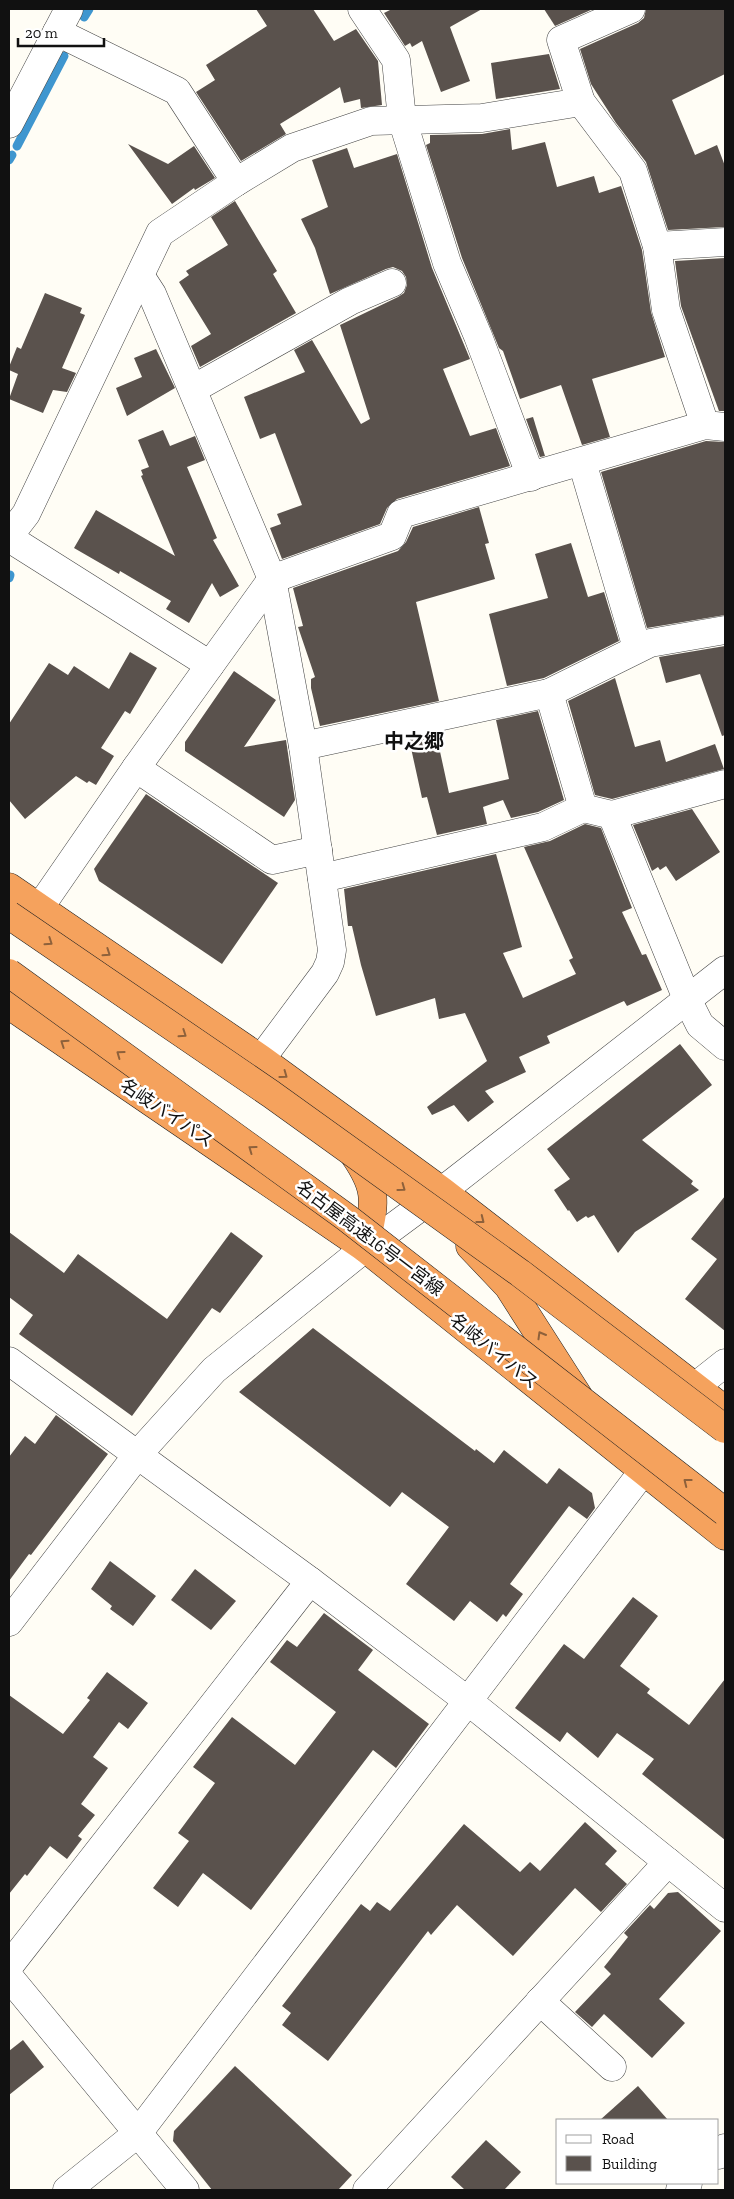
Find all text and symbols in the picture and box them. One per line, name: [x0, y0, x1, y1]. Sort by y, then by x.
scale bar: [18, 15, 104, 47]
text: 20 m: [25, 24, 58, 42]
district label: 中之郷: [384, 729, 444, 753]
one-way arrow: [43, 936, 53, 945]
one-way arrow: [101, 947, 111, 956]
one-way arrow: [177, 1028, 187, 1037]
one-way arrow: [61, 1040, 70, 1049]
one-way arrow: [116, 1051, 126, 1060]
one-way arrow: [278, 1070, 287, 1078]
street label: 名岐バイパス: [116, 1074, 218, 1152]
one-way arrow: [248, 1146, 258, 1155]
street label: 名古屋高速16号一宮線: [292, 1176, 448, 1300]
one-way arrow: [396, 1182, 406, 1191]
one-way arrow: [475, 1215, 484, 1224]
street label: 名岐バイパス: [445, 1309, 543, 1393]
one-way arrow: [537, 1331, 547, 1340]
one-way arrow: [683, 1479, 693, 1488]
legend: [556, 2119, 719, 2184]
text: Road: [602, 2130, 635, 2148]
text: Building: [602, 2155, 657, 2173]

